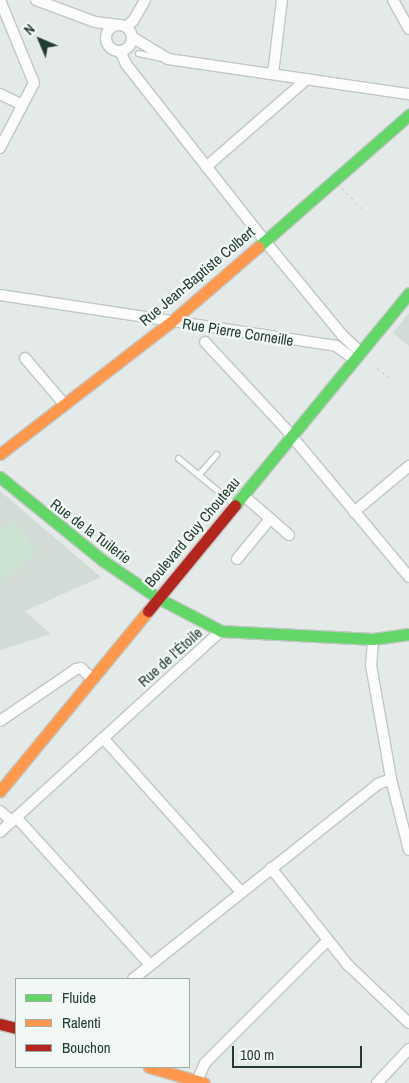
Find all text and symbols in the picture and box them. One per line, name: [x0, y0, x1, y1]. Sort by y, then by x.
north arrow: [15, 15, 65, 65]
text: N: [20, 20, 39, 39]
street label: Rue Jean-Baptiste Colbert: [136, 223, 258, 329]
street label: Rue Pierre Corneille: [181, 314, 295, 350]
street label: Boulevard Guy Chouteau: [141, 473, 243, 591]
street label: Rue de la Tuilerie: [47, 495, 135, 567]
street label: Rue de l’Étoile: [134, 624, 206, 690]
legend: [15, 978, 190, 1068]
text: Fluide: [62, 987, 96, 1008]
text: Ralenti: [62, 1012, 101, 1033]
scale bar: [234, 1036, 364, 1068]
text: Bouchon: [62, 1037, 111, 1058]
text: 100 m: [240, 1044, 274, 1065]

